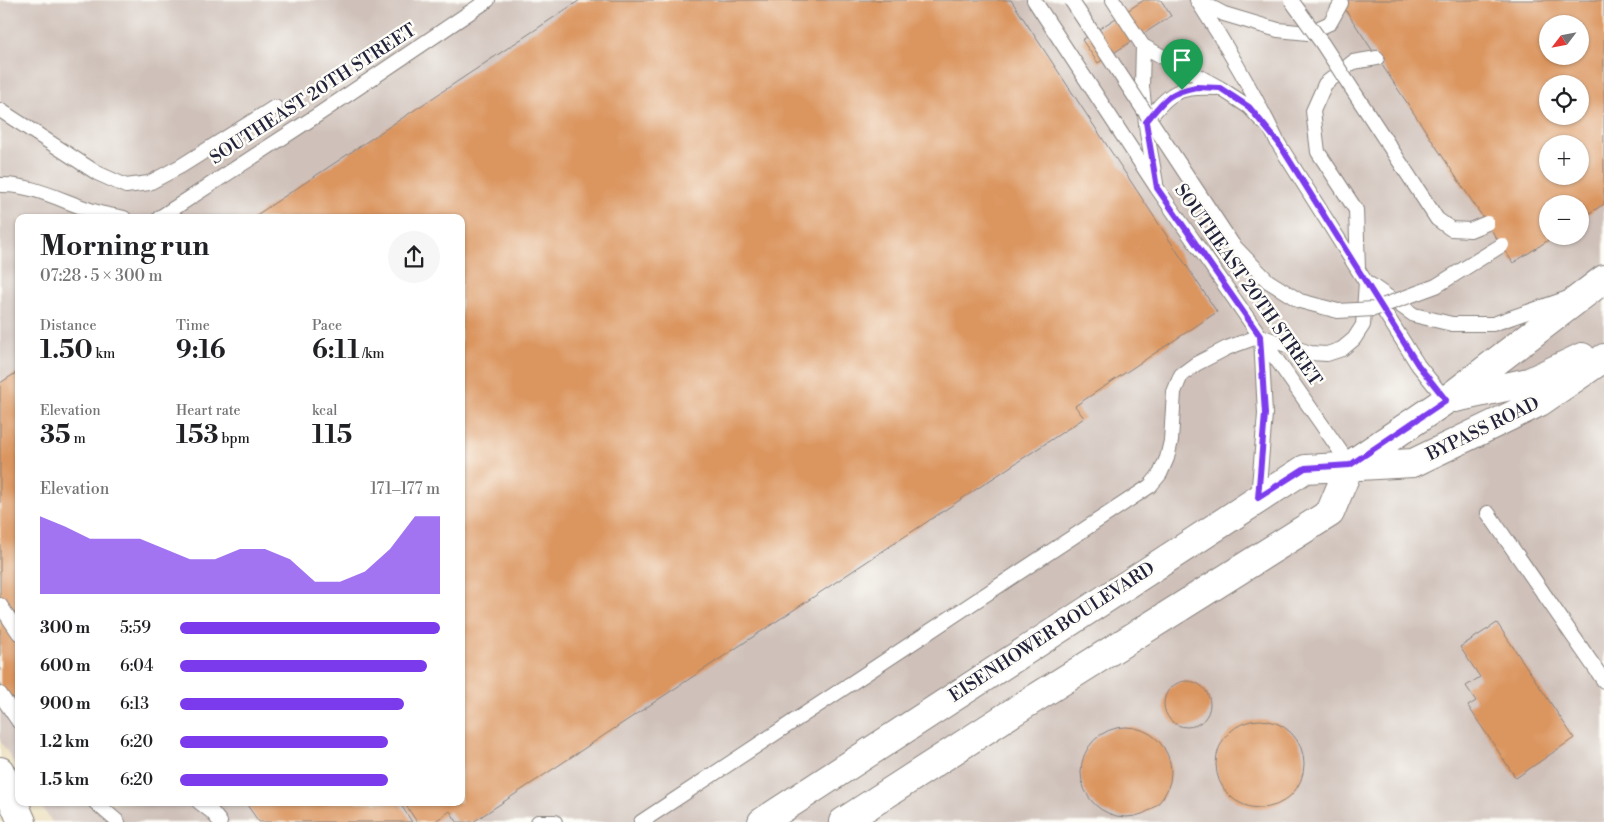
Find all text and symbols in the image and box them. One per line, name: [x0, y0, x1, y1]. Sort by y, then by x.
north arrow: [1539, 15, 1589, 65]
map controls: [1539, 15, 1589, 245]
street label: SOUTHEAST 20TH STREET: [205, 18, 421, 169]
pin: [1161, 39, 1203, 90]
icon: arrive: [1168, 46, 1196, 74]
button: locate: [1539, 75, 1589, 125]
button: +: [1539, 135, 1589, 185]
street label: SOUTHEAST 20TH STREET: [1169, 179, 1327, 391]
button: −: [1539, 195, 1589, 245]
text: Morning run: [40, 229, 209, 264]
button: share: [388, 231, 440, 283]
text: 07:28 · 5 × 300 m: [40, 266, 162, 286]
text: Distance: [40, 317, 97, 335]
text: Time: [176, 317, 210, 335]
text: Pace: [312, 317, 342, 335]
text: 1.50: [40, 335, 93, 366]
text: 9:16: [176, 335, 225, 366]
text: 6:11: [312, 335, 359, 366]
text: km: [93, 345, 115, 363]
text: /km: [359, 345, 385, 363]
street label: BYPASS ROAD: [1422, 392, 1543, 467]
text: Elevation: [40, 402, 101, 420]
text: Heart rate: [176, 402, 241, 420]
text: kcal: [312, 402, 337, 420]
text: 35: [40, 420, 71, 451]
text: 153: [176, 420, 219, 451]
text: 115: [312, 420, 352, 451]
text: m: [71, 430, 86, 448]
text: bpm: [219, 430, 250, 448]
text: Elevation: [40, 479, 109, 499]
text: 171–177 m: [370, 479, 440, 499]
street label: EISENHOWER BOULEVARD: [945, 557, 1159, 707]
text: 300 m: [40, 618, 90, 638]
text: 5:59: [120, 618, 151, 638]
text: 600 m: [40, 656, 90, 676]
text: 6:04: [120, 656, 153, 676]
text: 900 m: [40, 694, 90, 714]
text: 6:13: [120, 694, 149, 714]
text: 1.2 km: [40, 732, 89, 752]
text: 6:20: [120, 732, 153, 752]
text: 1.5 km: [40, 770, 89, 790]
text: 6:20: [120, 770, 153, 790]

